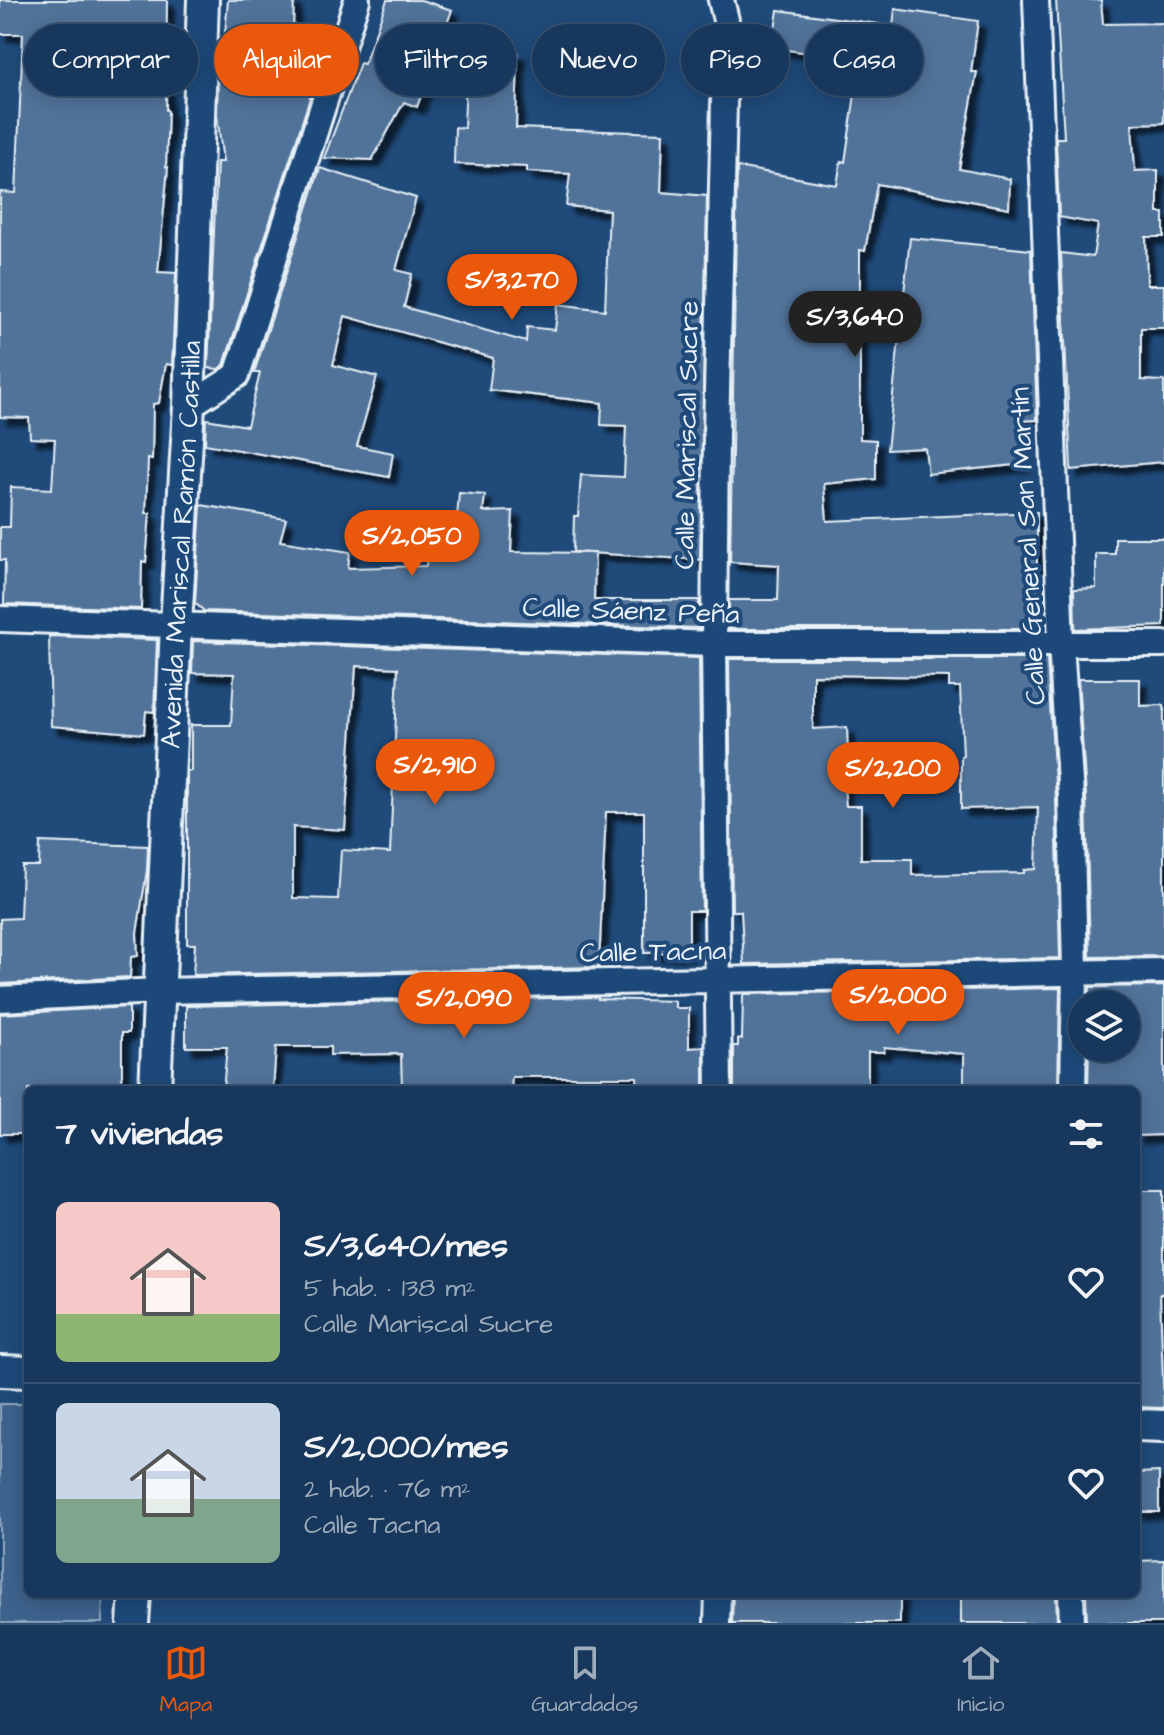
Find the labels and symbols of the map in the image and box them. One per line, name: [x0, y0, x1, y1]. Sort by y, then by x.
pin: S/3,270: [438, 254, 586, 322]
pin: S/3,640: [781, 291, 929, 359]
street label: Calle Mariscal Sucre: [665, 300, 709, 570]
street label: Avenida Mariscal Ramón Castilla: [151, 340, 211, 749]
street label: Calle General San Martín: [1000, 386, 1056, 706]
pin: S/2,050: [338, 510, 486, 578]
street label: Calle Sáenz Peña: [522, 588, 740, 634]
pin: S/2,910: [361, 739, 509, 807]
pin: S/2,200: [819, 742, 967, 810]
street label: Calle Tacna: [579, 931, 727, 973]
pin: S/2,000: [824, 969, 972, 1037]
pin: S/2,090: [390, 972, 538, 1040]

